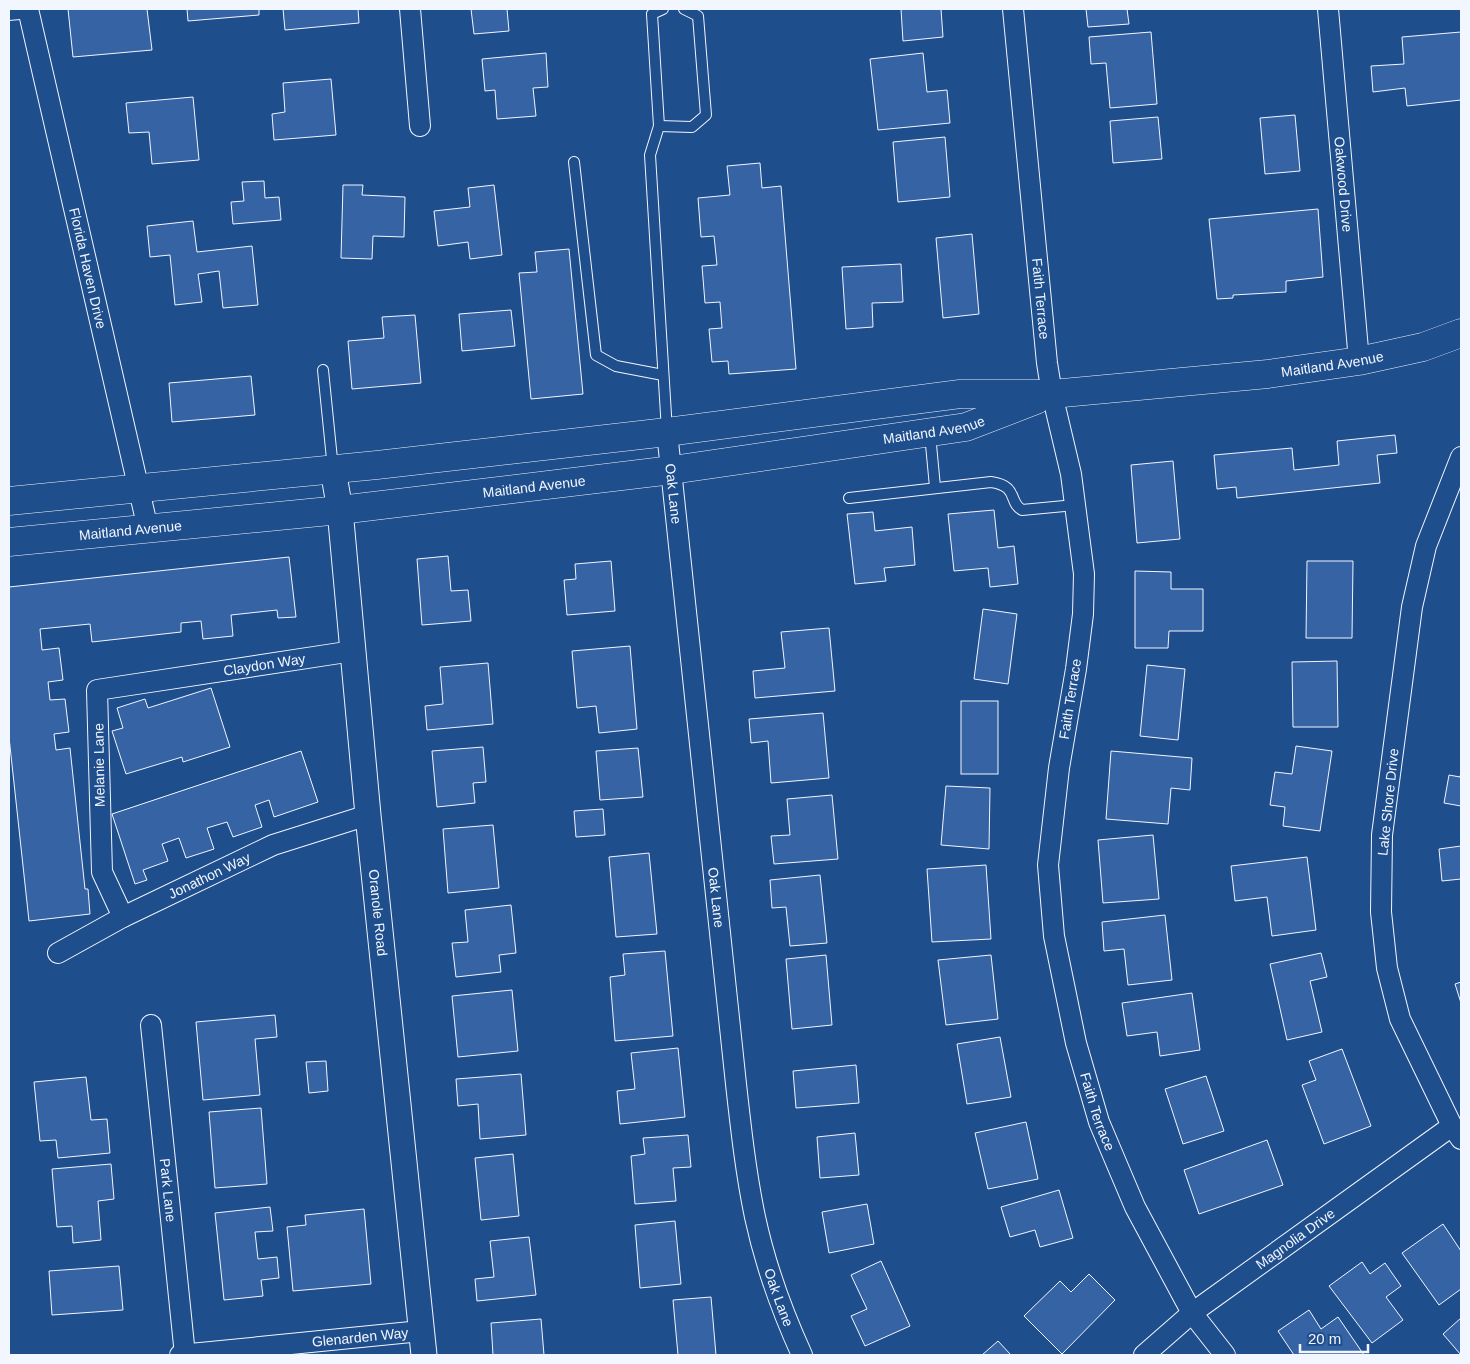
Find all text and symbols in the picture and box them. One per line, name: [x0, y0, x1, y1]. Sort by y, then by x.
street label: Oakwood Drive: [1331, 136, 1356, 233]
street label: Florida Haven Drive: [66, 206, 110, 331]
street label: Faith Terrace: [1029, 257, 1053, 340]
street label: Maitland Avenue: [1280, 348, 1385, 380]
street label: Maitland Avenue: [882, 412, 987, 447]
street label: Oak Lane: [662, 463, 685, 525]
street label: Maitland Avenue: [482, 472, 587, 501]
street label: Maitland Avenue: [78, 517, 183, 543]
street label: Claydon Way: [222, 650, 306, 679]
street label: Faith Terrace: [1056, 657, 1084, 740]
street label: Melanie Lane: [90, 723, 108, 807]
street label: Lake Shore Drive: [1374, 747, 1402, 857]
street label: Jonathon Way: [166, 849, 253, 902]
street label: Oak Lane: [705, 866, 727, 929]
street label: Oranole Road: [366, 868, 391, 957]
street label: Faith Terrace: [1077, 1071, 1118, 1153]
street label: Park Lane: [157, 1158, 179, 1223]
street label: Magnolia Drive: [1253, 1205, 1338, 1273]
street label: Oak Lane: [761, 1266, 797, 1329]
scale bar: [1300, 1322, 1368, 1354]
street label: Glenarden Way: [311, 1324, 409, 1350]
text: 20 m: [1308, 1330, 1341, 1347]

